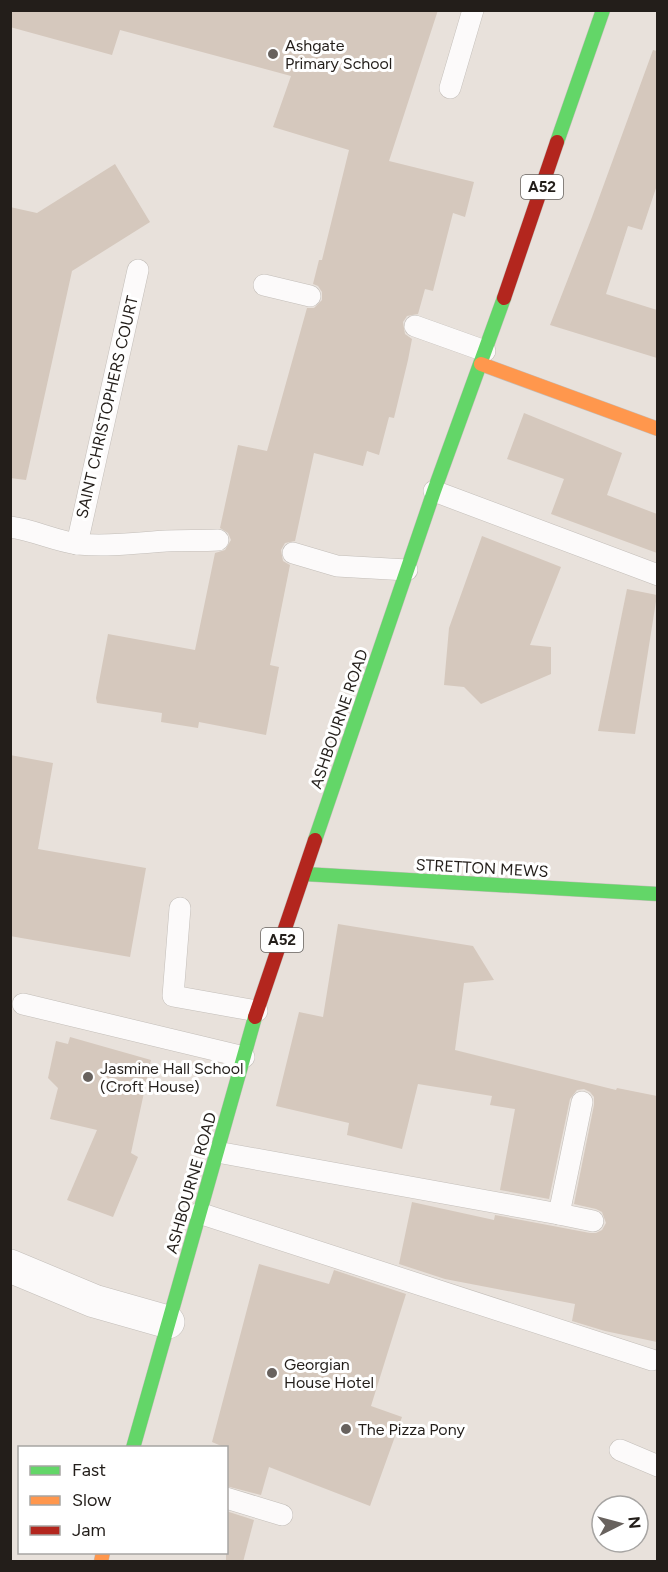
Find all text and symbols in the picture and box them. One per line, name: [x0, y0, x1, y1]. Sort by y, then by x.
place label: Ashgate Primary School: [285, 36, 392, 73]
marker: Ashgate Primary School: [266, 47, 280, 61]
road number: A52: [521, 175, 563, 199]
street label: SAINT CHRISTOPHERS COURT: [72, 294, 142, 520]
street label: ASHBOURNE ROAD: [306, 647, 372, 791]
street label: STRETTON MEWS: [415, 855, 549, 881]
road number: A52: [261, 928, 303, 952]
place label: Jasmine Hall School (Croft House): [100, 1059, 243, 1096]
marker: Jasmine Hall School (Croft House): [81, 1070, 95, 1084]
street label: ASHBOURNE ROAD: [162, 1110, 220, 1256]
place label: Georgian House Hotel: [284, 1355, 374, 1392]
marker: Georgian House Hotel: [265, 1366, 279, 1380]
place label: The Pizza Pony: [358, 1420, 465, 1439]
marker: The Pizza Pony: [339, 1422, 353, 1436]
legend: [18, 1446, 228, 1554]
text: Fast: [72, 1459, 106, 1481]
text: Slow: [72, 1489, 111, 1511]
north arrow: [590, 1494, 650, 1554]
text: N: [624, 1515, 645, 1530]
text: Jam: [72, 1519, 106, 1541]

